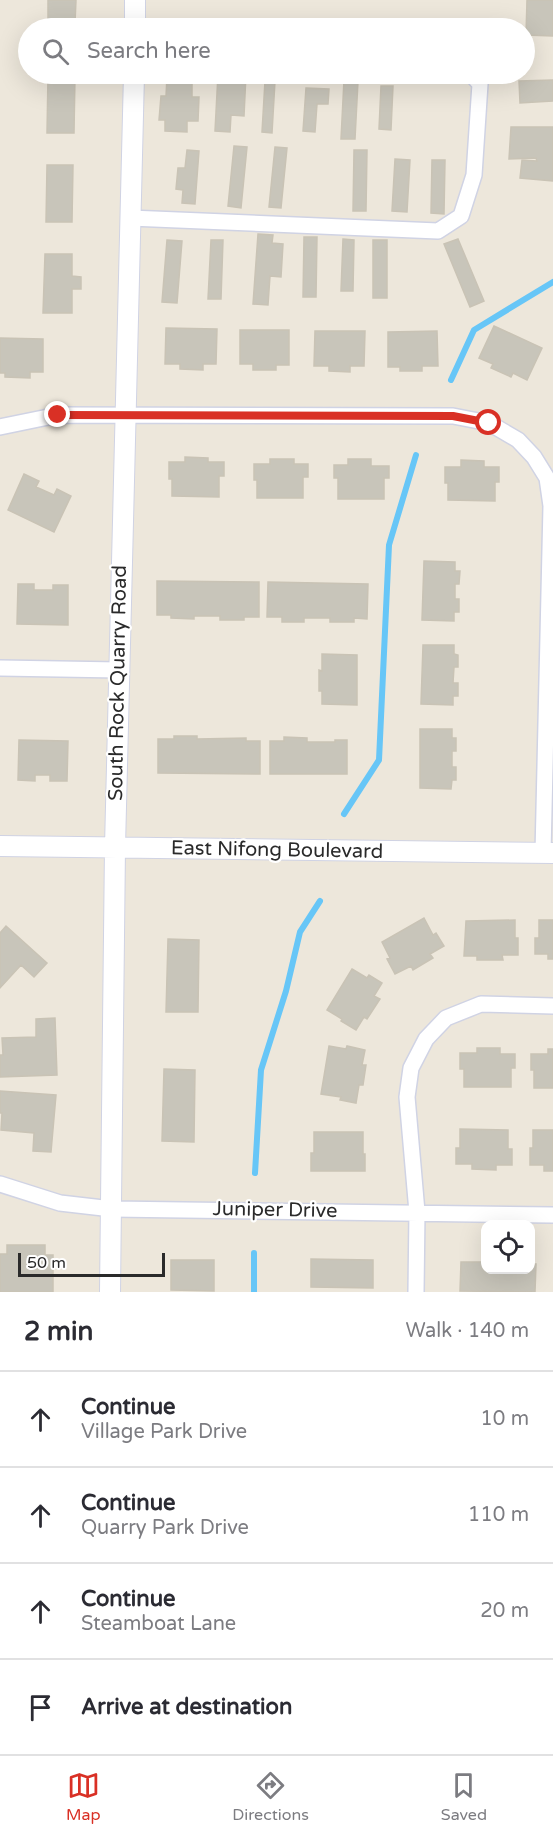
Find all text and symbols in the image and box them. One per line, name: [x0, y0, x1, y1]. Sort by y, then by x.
search box: [18, 18, 535, 84]
icon: search: [39, 35, 72, 68]
text: Search here: [87, 38, 211, 64]
route end: [44, 401, 70, 427]
route start: [475, 409, 501, 435]
street label: South Rock Quarry Road: [104, 565, 132, 801]
street label: East Nifong Boulevard: [171, 836, 383, 864]
street label: Juniper Drive: [212, 1197, 338, 1223]
map controls: [481, 1220, 535, 1274]
button: locate: [481, 1220, 535, 1274]
scale bar: [18, 1250, 165, 1278]
text: 50 m: [27, 1253, 66, 1273]
text: 2 min: [24, 1316, 93, 1347]
text: Walk · 140 m: [406, 1319, 529, 1343]
text: Continue: [81, 1394, 176, 1420]
icon: ahead: [24, 1403, 57, 1436]
text: 10 m: [480, 1407, 529, 1431]
text: Village Park Drive: [81, 1420, 247, 1444]
text: Continue: [81, 1490, 176, 1516]
icon: ahead: [24, 1499, 57, 1532]
text: 110 m: [468, 1503, 529, 1527]
text: Quarry Park Drive: [81, 1516, 249, 1540]
text: Continue: [81, 1586, 176, 1612]
icon: ahead: [24, 1595, 57, 1628]
text: 20 m: [480, 1599, 529, 1623]
text: Steamboat Lane: [81, 1612, 236, 1636]
icon: arrive: [24, 1691, 57, 1724]
text: Arrive at destination: [81, 1694, 292, 1720]
tab: Map: [66, 1769, 100, 1825]
tab: Directions: [232, 1769, 309, 1825]
tab: Saved: [441, 1769, 487, 1825]

